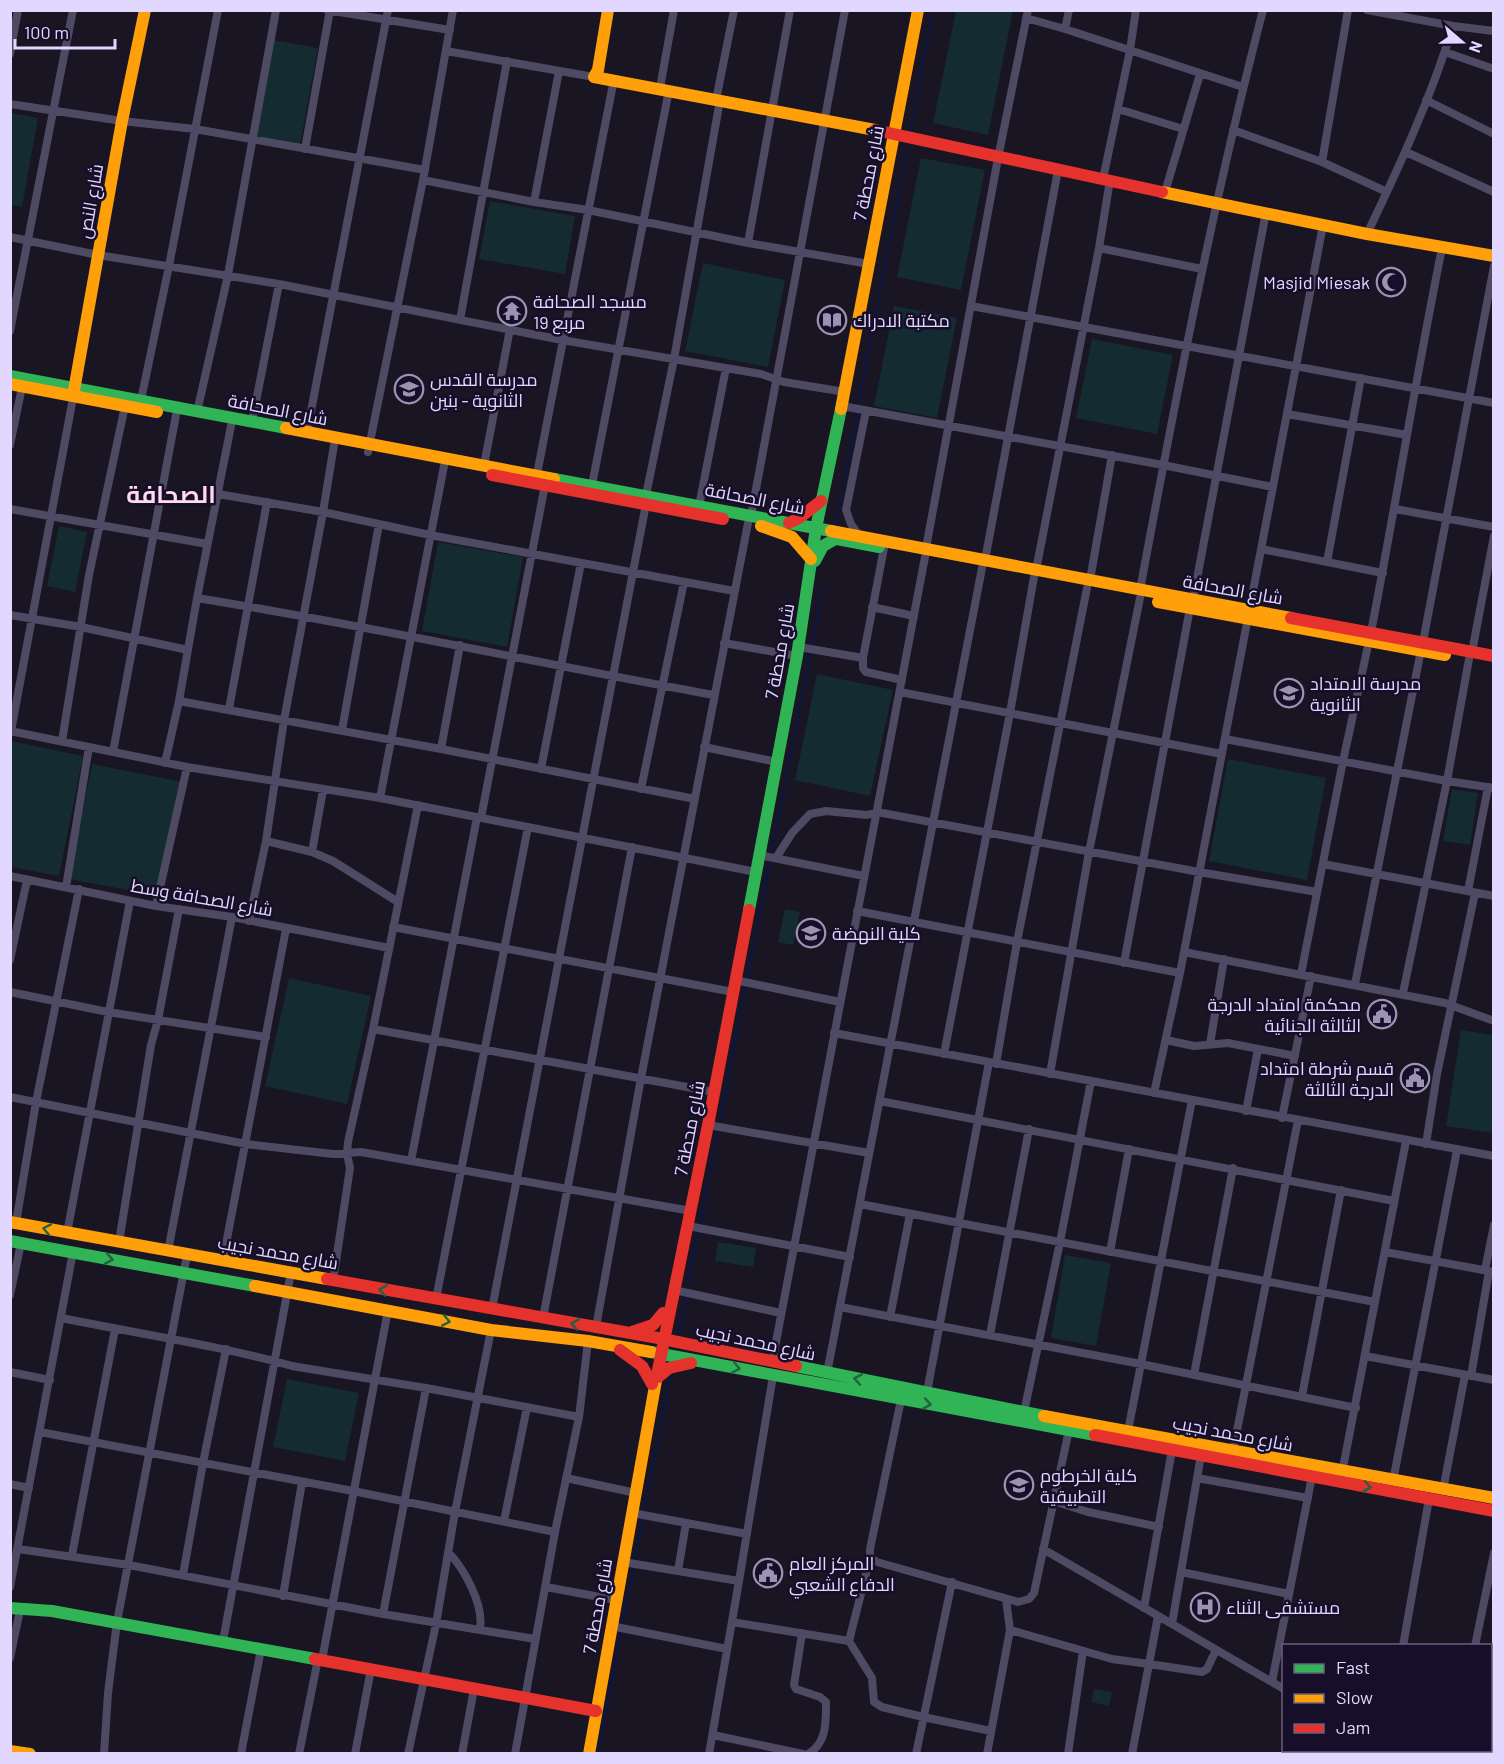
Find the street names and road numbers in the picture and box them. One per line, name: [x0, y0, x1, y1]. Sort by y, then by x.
street label: شارع محطة 7: [848, 123, 890, 223]
street label: شارع النص: [73, 162, 109, 240]
street label: شارع الصحافة: [226, 389, 330, 431]
street label: شارع الصحافة: [703, 478, 807, 520]
street label: شارع الصحافة: [1181, 569, 1285, 611]
street label: شارع محطة 7: [760, 601, 800, 701]
street label: شارع الصحافة وسط: [129, 874, 275, 922]
street label: شارع محطة 7: [669, 1078, 711, 1178]
street label: شارع محمد نجيب: [216, 1231, 340, 1275]
street label: شارع محمد نجيب: [694, 1318, 818, 1366]
street label: شارع محمد نجيب: [1171, 1411, 1295, 1457]
street label: شارع محطة 7: [578, 1556, 618, 1656]

